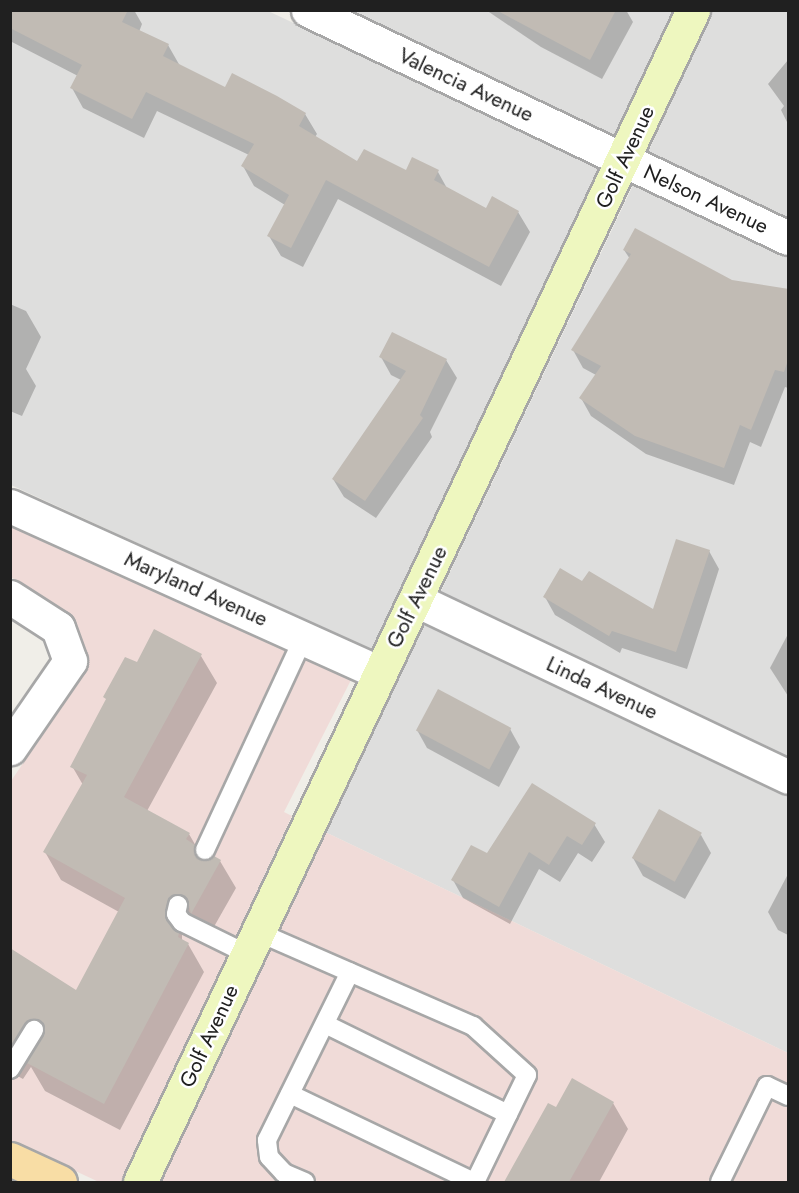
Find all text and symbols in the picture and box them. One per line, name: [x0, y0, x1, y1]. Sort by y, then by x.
street label: Valencia Avenue: [395, 43, 537, 127]
street label: Golf Avenue: [590, 102, 660, 212]
street label: Nelson Avenue: [640, 159, 772, 239]
street label: Golf Avenue: [382, 542, 452, 652]
street label: Maryland Avenue: [121, 546, 271, 632]
street label: Linda Avenue: [542, 651, 662, 725]
street label: Golf Avenue: [174, 981, 244, 1091]

